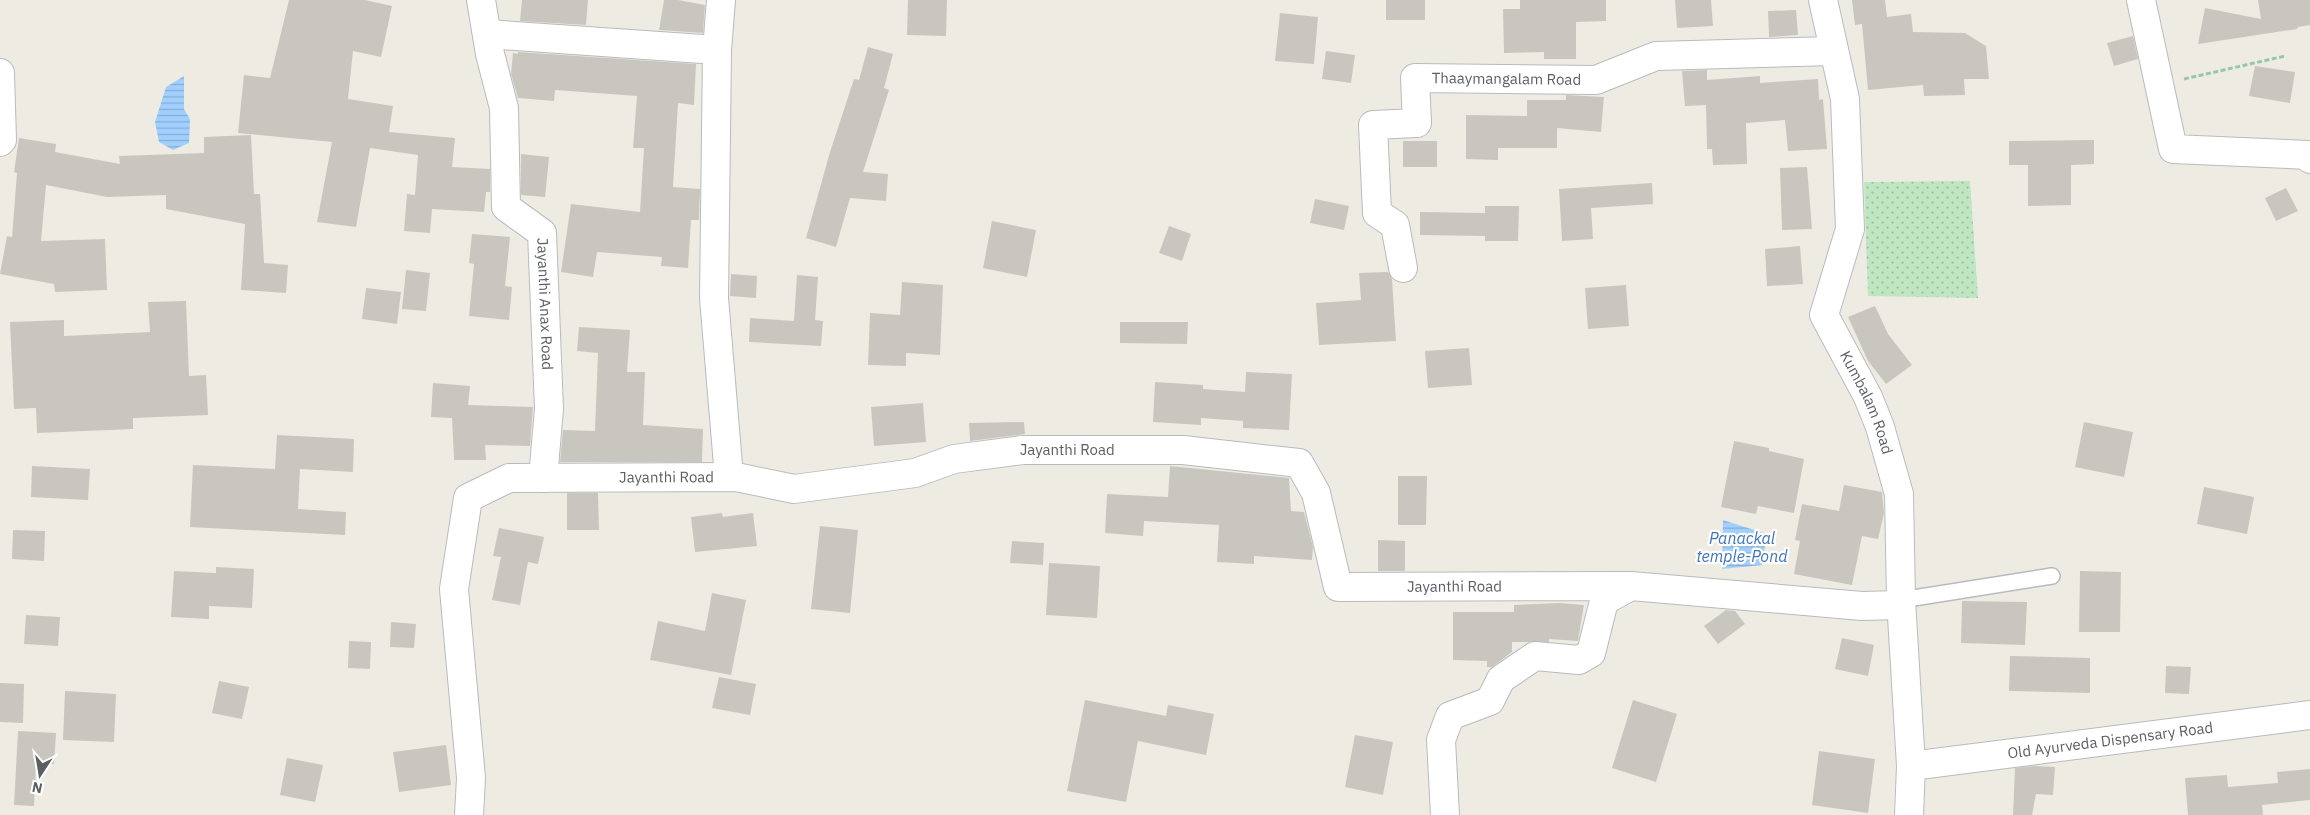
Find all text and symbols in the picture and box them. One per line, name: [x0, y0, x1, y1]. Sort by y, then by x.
street label: Thaaymangalam Road: [1432, 68, 1581, 89]
street label: Jayanthi Anax Road: [533, 237, 557, 370]
street label: Kumbalam Road: [1836, 347, 1897, 456]
street label: Jayanthi Road: [1020, 440, 1115, 459]
street label: Jayanthi Road: [619, 467, 714, 487]
water label: Panackal temple-Pond: [1696, 528, 1788, 566]
street label: Jayanthi Road: [1407, 576, 1502, 596]
street label: Old Ayurveda Dispensary Road: [2006, 717, 2214, 763]
north arrow: [15, 750, 65, 800]
text: N: [30, 778, 44, 798]

